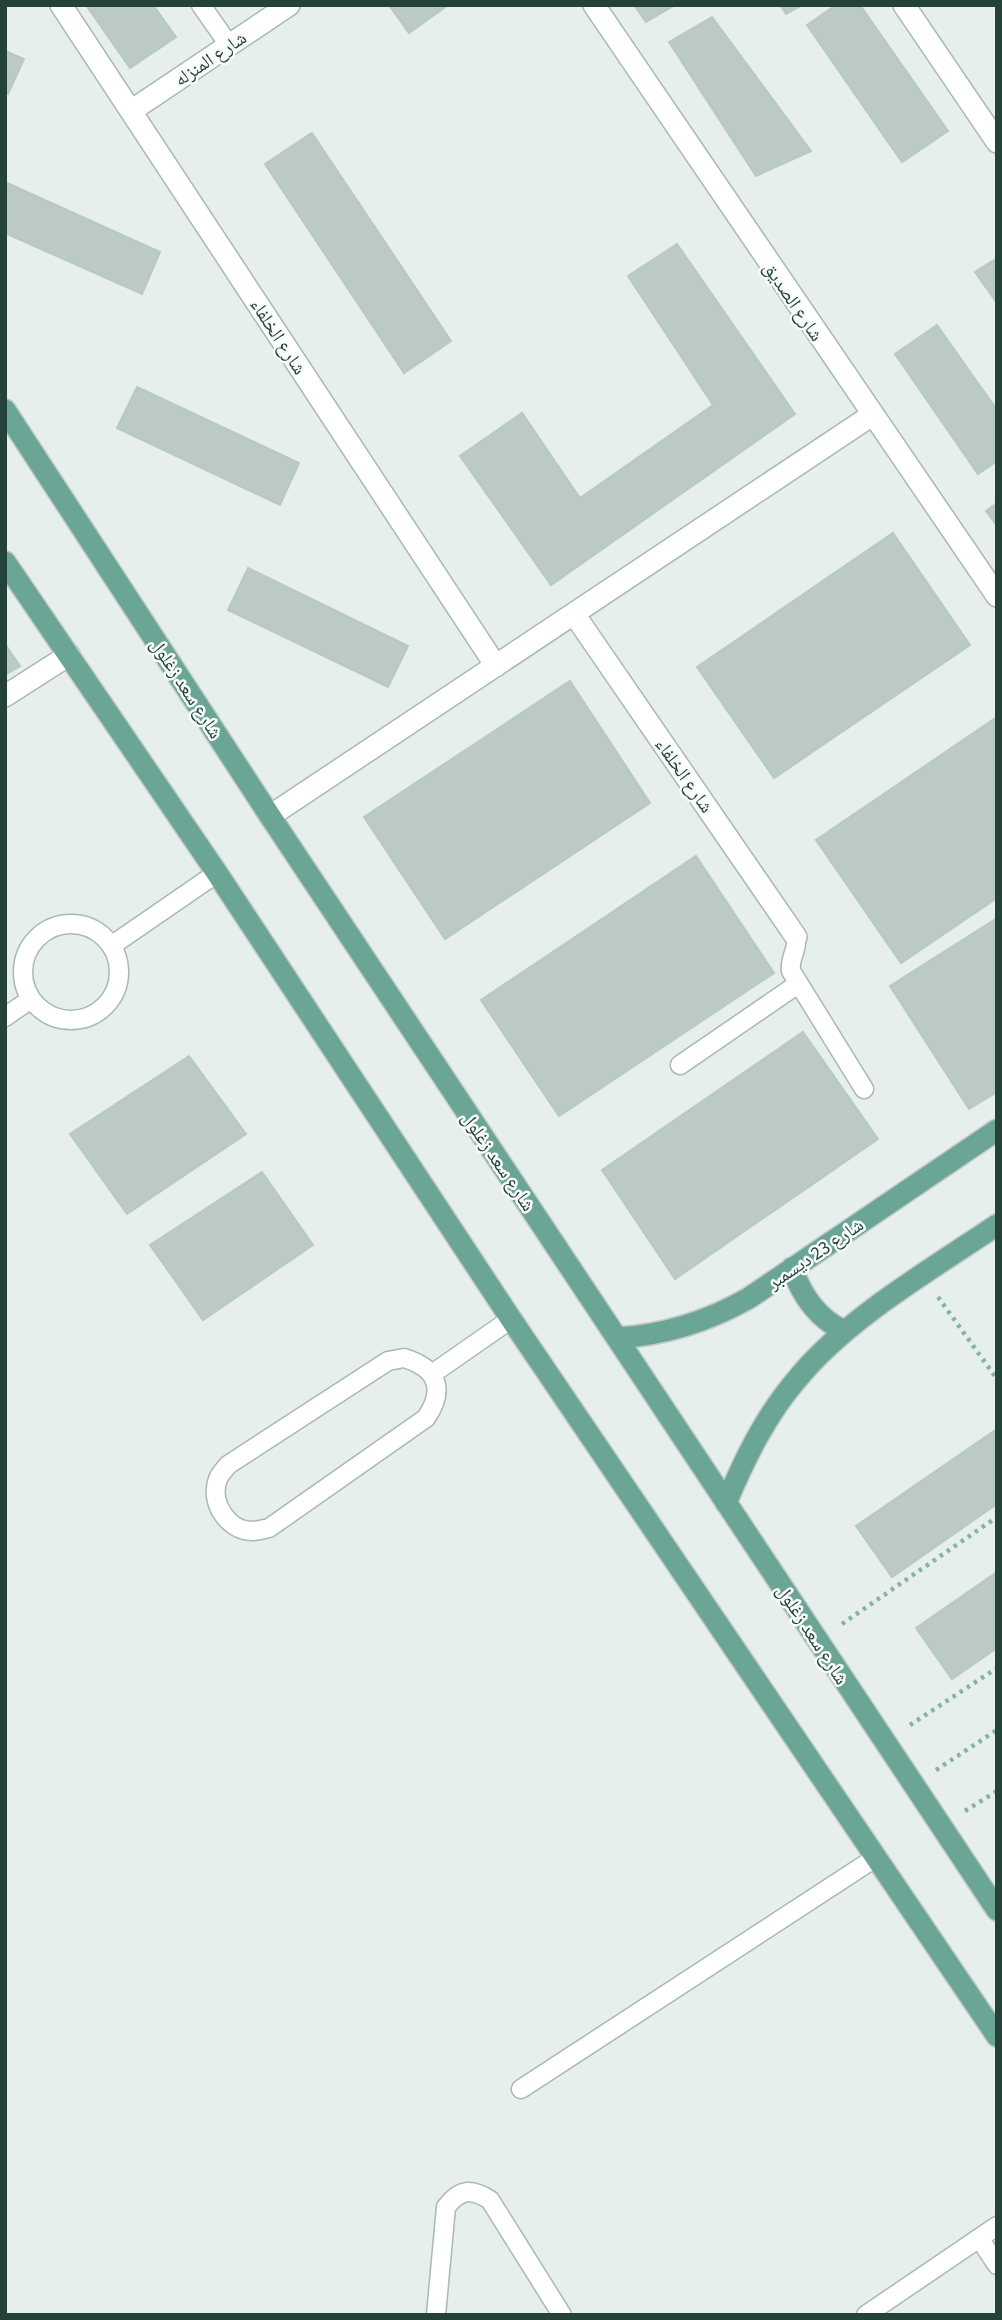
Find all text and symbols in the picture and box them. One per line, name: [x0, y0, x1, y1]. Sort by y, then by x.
street label: شارع المنزله: [169, 25, 252, 93]
street label: شارع الصديق: [756, 257, 829, 347]
street label: شارع الخلفاء: [243, 293, 313, 380]
street label: شارع سعد زغلول: [143, 633, 228, 744]
street label: شارع الخلفاء: [648, 733, 720, 819]
street label: شارع سعد زغلول: [454, 1107, 541, 1217]
street label: شارع 23 ديسمبر: [762, 1212, 869, 1297]
street label: شارع سعد زغلول: [769, 1579, 854, 1690]

